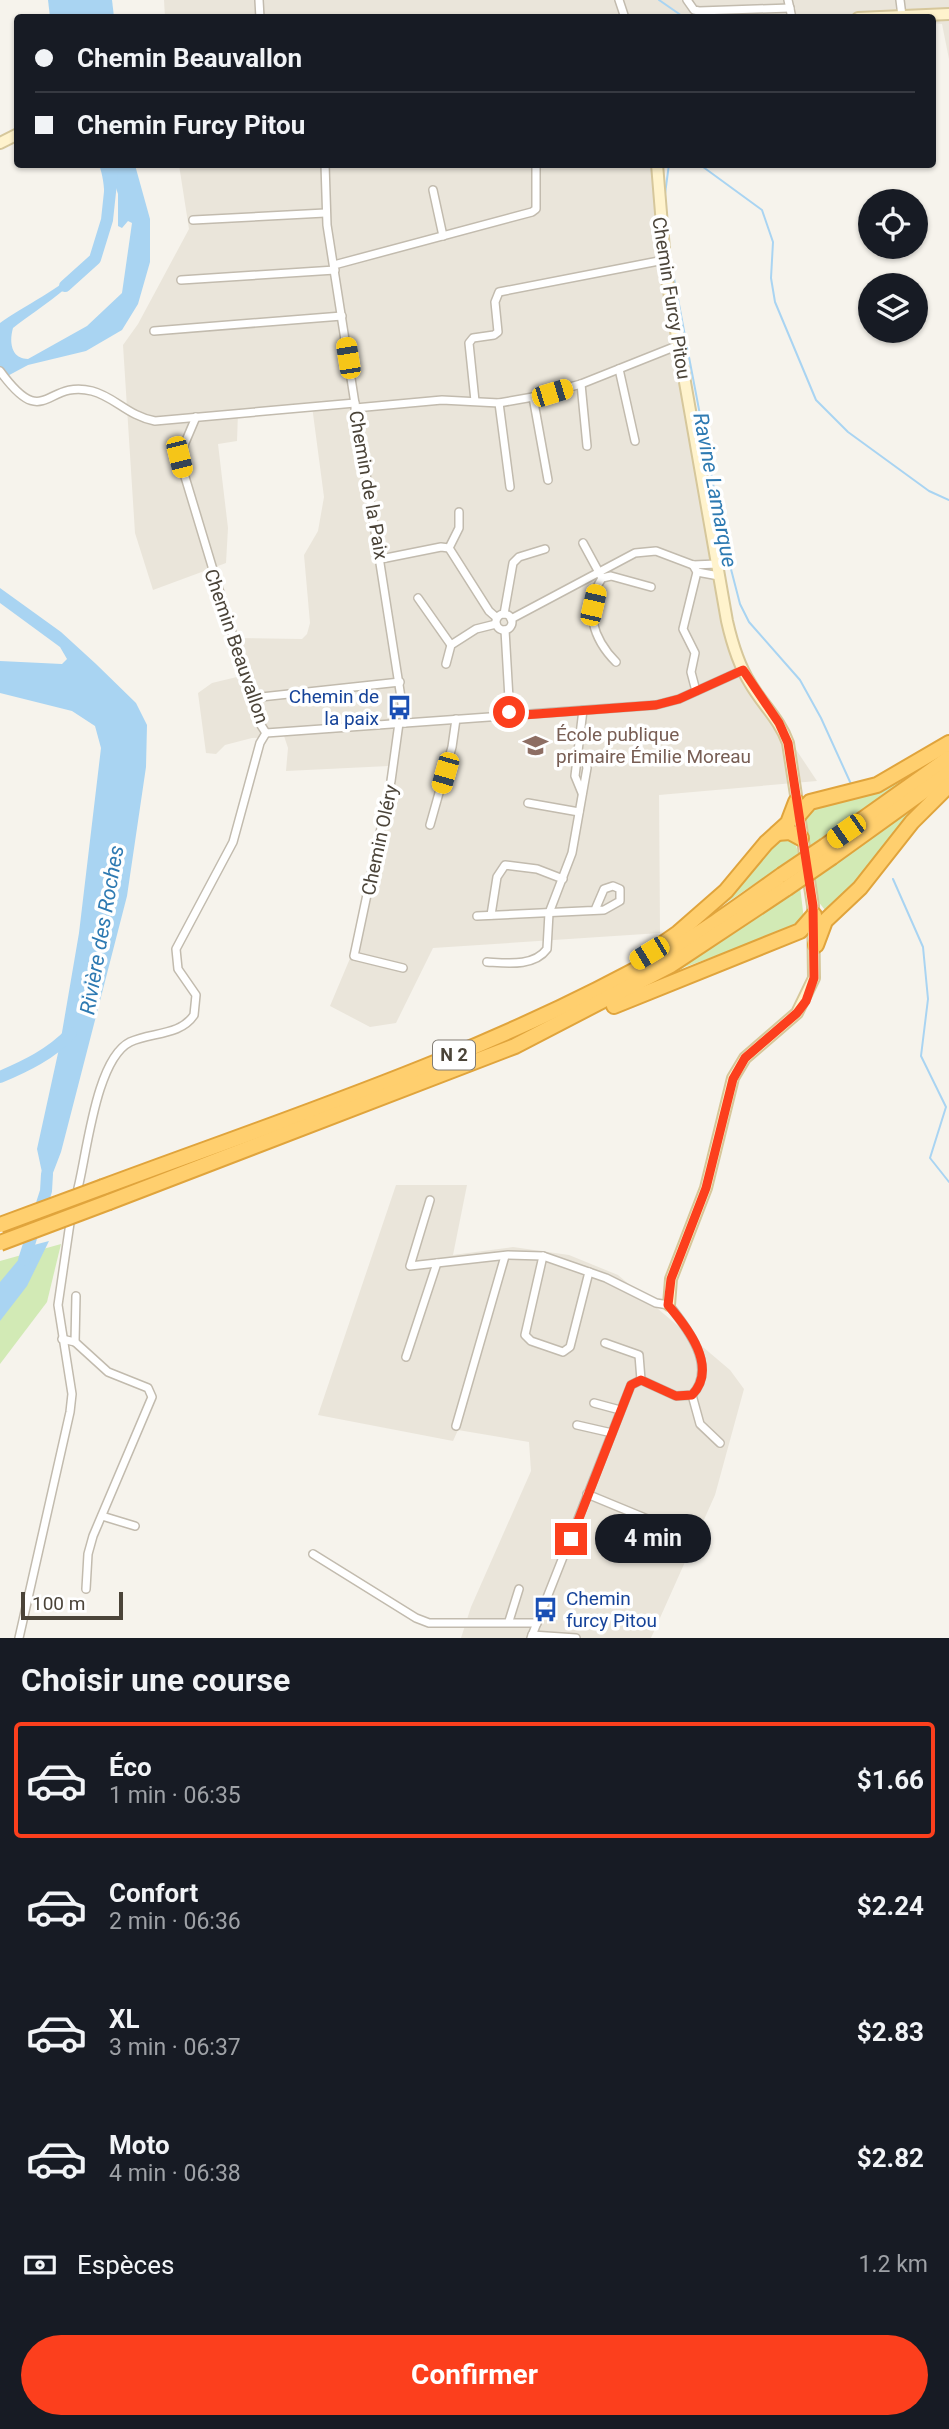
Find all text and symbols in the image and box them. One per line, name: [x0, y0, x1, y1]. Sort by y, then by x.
text: Chemin Beauvallon: [77, 43, 302, 73]
text: Chemin Furcy Pitou: [77, 110, 305, 140]
map controls: [858, 189, 928, 343]
button: locate: [858, 189, 928, 259]
street label: Chemin Furcy Pitou: [647, 215, 696, 381]
button: layers: [858, 273, 928, 343]
car: [335, 336, 362, 380]
car: [529, 377, 576, 409]
street label: Chemin de la Paix: [344, 409, 393, 562]
water label: Ravine Lamarque: [688, 411, 742, 569]
car: [164, 434, 195, 480]
street label: Chemin Beauvallon: [199, 566, 274, 727]
car: [579, 582, 608, 628]
place label: Chemin de la paix: [289, 685, 380, 730]
bus stop icon: Chemin de la paix: [385, 693, 413, 721]
route start: [493, 696, 525, 728]
place label: École publique primaire Émilie Moreau: [556, 723, 751, 768]
school or university icon: École publique primaire Émilie Moreau: [522, 731, 550, 759]
car: [430, 750, 461, 796]
street label: Chemin Oléry: [357, 783, 402, 898]
car: [823, 810, 870, 852]
water label: Rivière des Roches: [75, 844, 129, 1016]
car: [626, 933, 673, 973]
road number: N 2: [433, 1040, 475, 1070]
callout: 4 min: [596, 1514, 711, 1564]
route end: [555, 1523, 587, 1555]
text: 4 min: [624, 1525, 682, 1552]
place label: Chemin furcy Pitou: [566, 1587, 657, 1632]
scale bar: [21, 1589, 122, 1621]
text: 100 m: [32, 1592, 85, 1615]
bus stop icon: Chemin furcy Pitou: [532, 1595, 560, 1623]
text: Choisir une course: [21, 1661, 290, 1699]
icon: car: [25, 1749, 88, 1812]
text: Éco: [109, 1752, 152, 1782]
text: $1.66: [857, 1765, 924, 1795]
text: 1 min · 06:35: [109, 1782, 241, 1809]
icon: car: [25, 1875, 88, 1938]
text: Confort: [109, 1878, 198, 1908]
text: $2.24: [857, 1891, 924, 1921]
text: 2 min · 06:36: [109, 1908, 241, 1935]
icon: car: [25, 2001, 88, 2064]
text: XL: [109, 2004, 140, 2034]
text: $2.83: [857, 2017, 924, 2047]
text: 3 min · 06:37: [109, 2034, 241, 2061]
icon: car: [25, 2127, 88, 2190]
text: Moto: [109, 2130, 170, 2160]
text: $2.82: [857, 2143, 924, 2173]
text: 4 min · 06:38: [109, 2160, 241, 2187]
icon: cash: [21, 2246, 59, 2284]
text: Espèces: [77, 2250, 174, 2280]
text: 1.2 km: [859, 2251, 928, 2278]
button: Confirmer: [21, 2335, 928, 2415]

